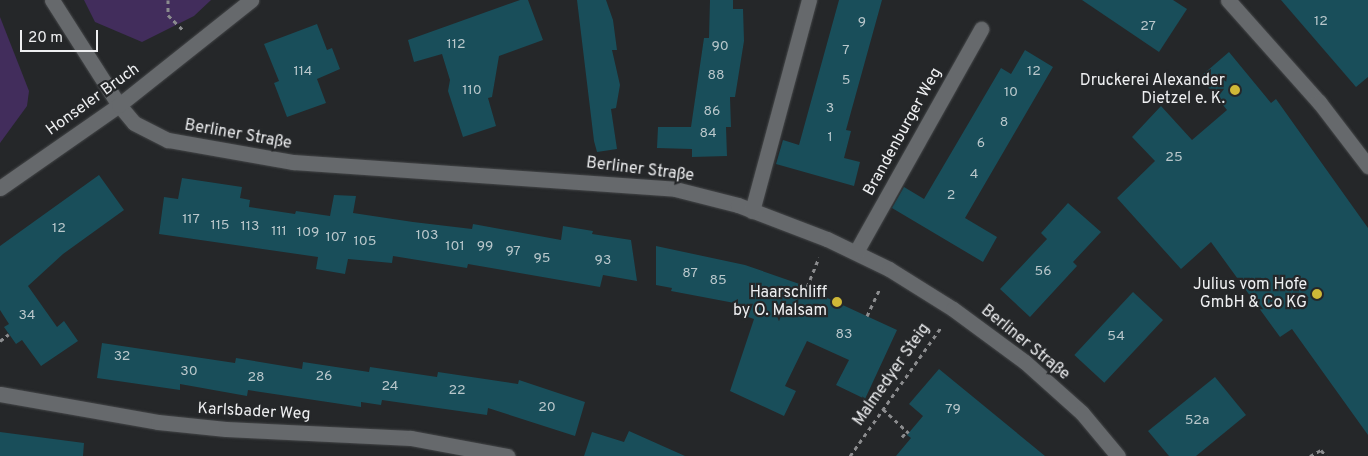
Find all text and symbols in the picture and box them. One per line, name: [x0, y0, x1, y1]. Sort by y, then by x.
house number: 12: [1314, 14, 1328, 30]
house number: 9: [858, 15, 866, 31]
house number: 27: [1140, 19, 1156, 35]
scale bar: [22, 20, 100, 52]
text: 20 m: [28, 29, 63, 48]
house number: 112: [446, 37, 466, 53]
house number: 90: [711, 39, 729, 55]
house number: 7: [842, 43, 850, 59]
street label: Honseler Bruch: [43, 60, 143, 140]
house number: 114: [294, 64, 312, 80]
house number: 12: [1027, 64, 1041, 80]
street label: Brandenburger Weg: [860, 65, 946, 199]
house number: 88: [707, 68, 725, 84]
place label: Druckerei Alexander Dietzel e. K.: [1079, 71, 1225, 109]
house number: 5: [842, 73, 850, 89]
house number: 110: [462, 83, 482, 99]
marker: Druckerei Alexander Dietzel e. K.: [1229, 84, 1241, 96]
house number: 10: [1004, 85, 1018, 101]
house number: 3: [826, 101, 834, 117]
house number: 86: [704, 104, 720, 120]
house number: 8: [1000, 115, 1008, 131]
street label: Berliner Straße: [183, 116, 293, 154]
house number: 84: [699, 126, 717, 142]
house number: 1: [827, 130, 833, 146]
house number: 6: [977, 136, 985, 152]
house number: 25: [1165, 150, 1183, 166]
street label: Berliner Straße: [585, 154, 695, 186]
house number: 4: [970, 167, 978, 183]
house number: 2: [947, 188, 955, 204]
house number: 117: [182, 212, 200, 228]
house number: 115: [210, 218, 230, 234]
house number: 113: [241, 219, 259, 235]
house number: 12: [52, 221, 66, 237]
house number: 111: [271, 224, 287, 240]
house number: 109: [297, 225, 319, 241]
house number: 103: [416, 228, 438, 244]
house number: 107: [325, 230, 347, 246]
house number: 105: [354, 234, 376, 250]
house number: 101: [445, 239, 465, 255]
house number: 99: [477, 239, 493, 255]
house number: 97: [505, 244, 521, 260]
house number: 95: [533, 251, 551, 267]
house number: 93: [595, 253, 611, 269]
house number: 56: [1034, 264, 1052, 280]
house number: 87: [682, 266, 698, 282]
house number: 85: [709, 273, 727, 289]
place label: Julius vom Hofe GmbH & Co KG: [1193, 275, 1307, 313]
place label: Haarschliff by O. Malsam: [733, 283, 827, 321]
marker: Julius vom Hofe GmbH & Co KG: [1311, 288, 1323, 300]
marker: Haarschliff by O. Malsam: [831, 296, 843, 308]
street label: Berliner Straße: [977, 301, 1073, 385]
house number: 34: [18, 308, 36, 324]
street label: Malmedyer Steig: [849, 320, 935, 430]
house number: 83: [836, 327, 852, 343]
house number: 54: [1107, 329, 1125, 345]
house number: 32: [114, 349, 130, 365]
house number: 30: [180, 364, 198, 380]
house number: 26: [316, 369, 332, 385]
house number: 28: [247, 370, 265, 386]
house number: 24: [381, 379, 399, 395]
house number: 22: [448, 383, 466, 399]
street label: Karlsbader Weg: [197, 399, 311, 425]
house number: 20: [538, 400, 556, 416]
house number: 79: [945, 402, 961, 418]
house number: 52a: [1185, 413, 1209, 429]

